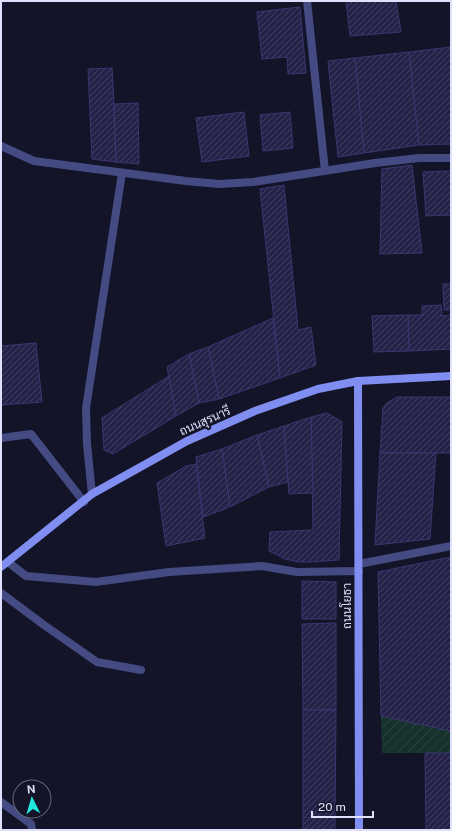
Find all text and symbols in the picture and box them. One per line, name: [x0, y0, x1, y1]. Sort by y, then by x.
street label: ถนนสุรนารี: [177, 403, 234, 440]
street label: ถนนโยธา: [339, 583, 354, 629]
north arrow: [12, 779, 52, 819]
text: N: [26, 783, 36, 795]
scale bar: [312, 793, 373, 819]
text: 20 m: [318, 800, 346, 814]

